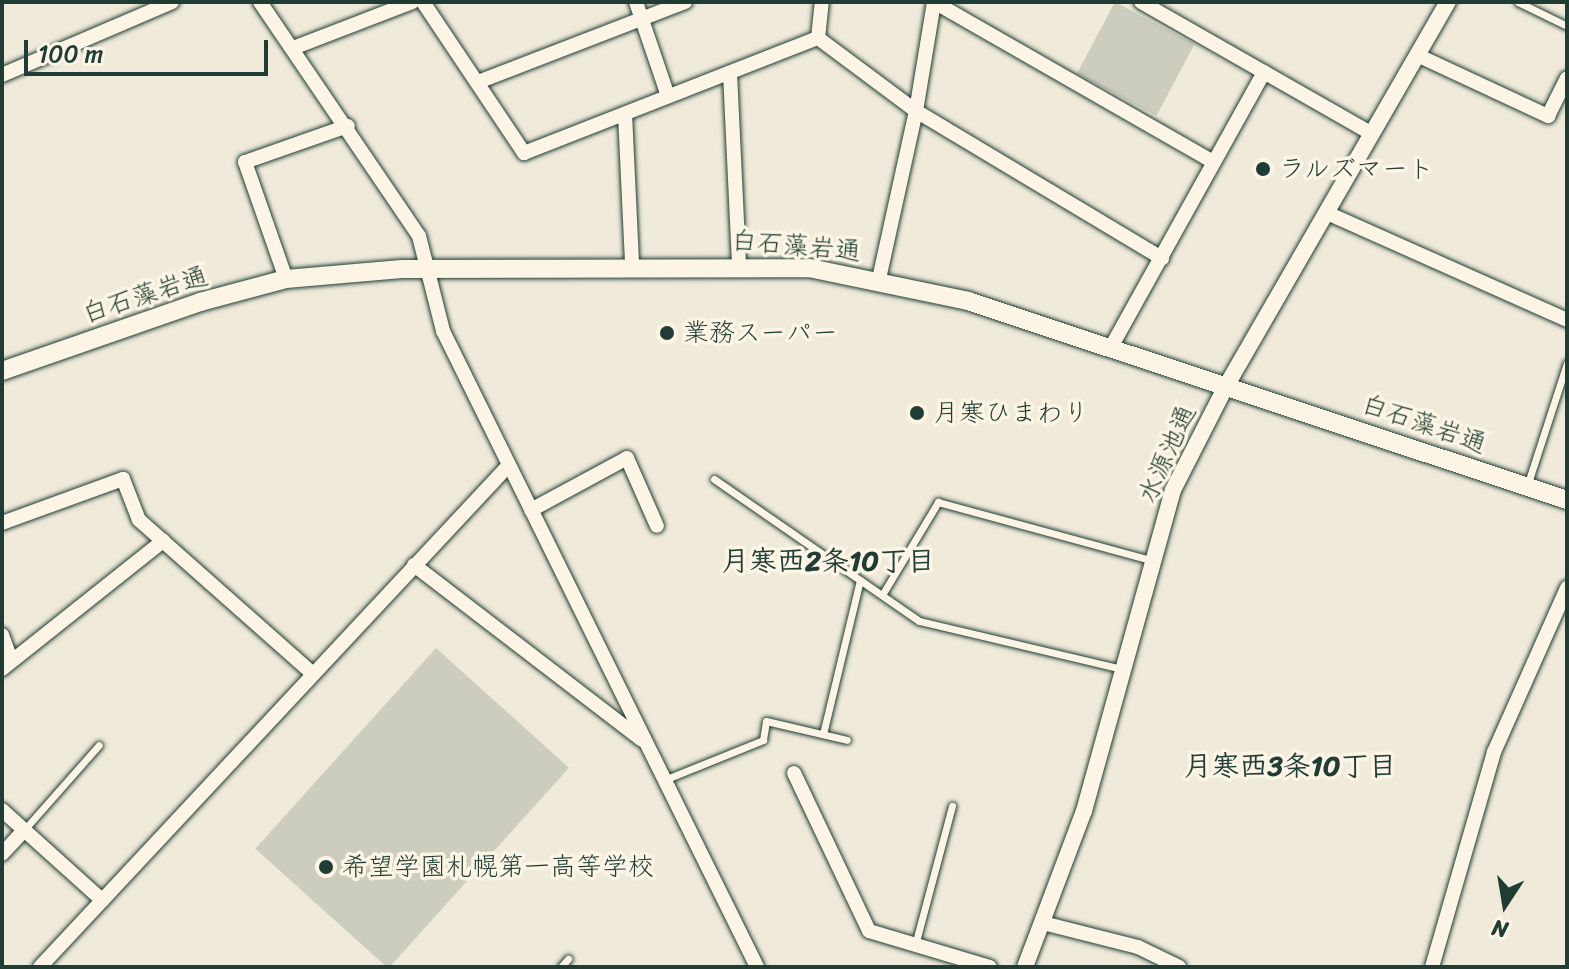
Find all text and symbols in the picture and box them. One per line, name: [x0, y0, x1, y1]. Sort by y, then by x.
scale bar: [28, 24, 272, 74]
text: 100 m: [38, 33, 103, 75]
place label: ラルズマート: [1279, 153, 1435, 185]
marker: ラルズマート: [1254, 160, 1272, 178]
street label: 白石藻岩通: [730, 225, 862, 267]
street label: 白石藻岩通: [78, 260, 212, 330]
place label: 業務スーパー: [683, 317, 838, 349]
marker: 業務スーパー: [658, 324, 676, 342]
street label: 白石藻岩通: [1357, 388, 1491, 460]
place label: 月寒ひまわり: [933, 397, 1089, 429]
street label: 水源池通: [1132, 400, 1202, 508]
marker: 月寒ひまわり: [908, 404, 926, 422]
district label: 月寒西2条10丁目: [721, 544, 935, 578]
district label: 月寒西3条10丁目: [1183, 749, 1397, 783]
place label: 希望学園札幌第一高等学校: [342, 851, 654, 883]
marker: 希望学園札幌第一高等学校: [317, 858, 335, 876]
north arrow: [1465, 865, 1545, 945]
text: N: [1488, 908, 1511, 950]

